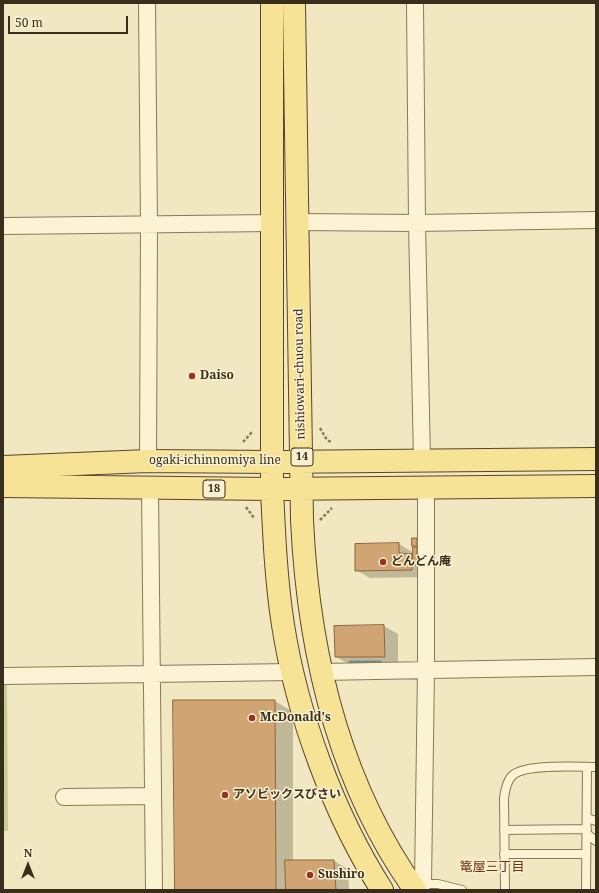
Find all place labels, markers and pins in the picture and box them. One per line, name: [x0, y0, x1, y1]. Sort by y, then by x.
place label: Daiso: [200, 369, 234, 383]
marker: Daiso: [187, 371, 197, 381]
place label: どんどん庵: [391, 555, 451, 569]
marker: どんどん庵: [378, 557, 388, 567]
place label: McDonald's: [260, 711, 331, 725]
marker: McDonald's: [247, 713, 257, 723]
place label: アソビックスびさい: [233, 788, 341, 802]
marker: アソビックスびさい: [220, 790, 230, 800]
place label: Sushiro: [318, 868, 365, 882]
marker: Sushiro: [305, 870, 315, 880]

